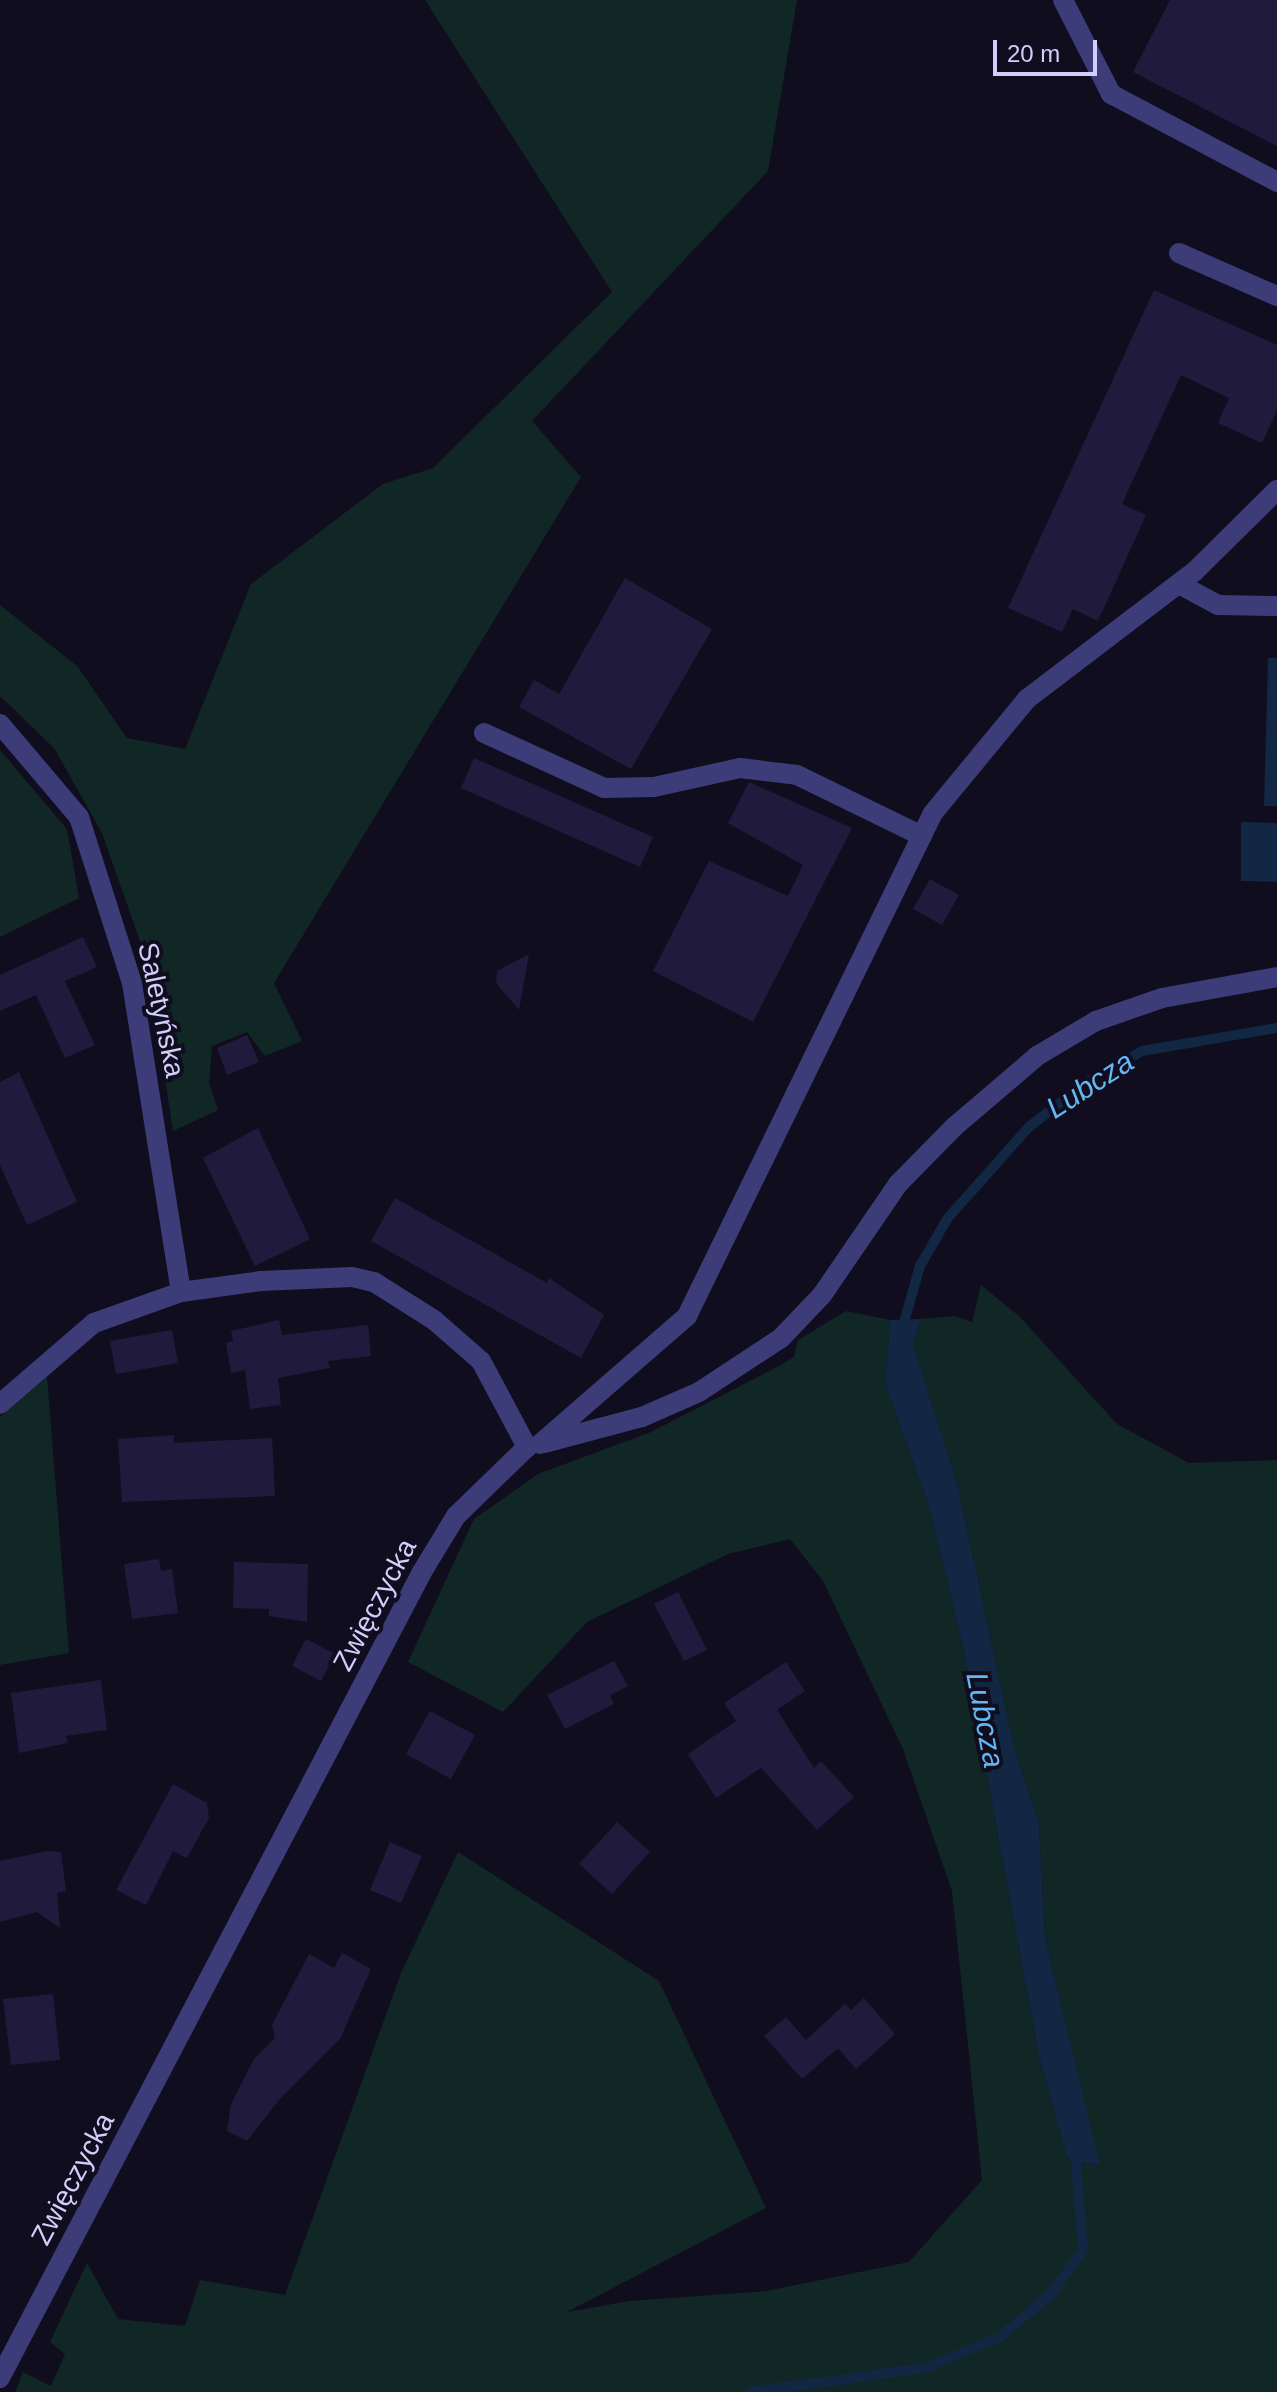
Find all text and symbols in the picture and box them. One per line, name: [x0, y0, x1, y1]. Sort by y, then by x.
scale bar: [997, 24, 1101, 74]
text: 20 m: [1007, 40, 1060, 67]
street label: Saletyńska: [130, 940, 192, 1080]
water label: Lubcza: [1040, 1044, 1140, 1126]
street label: Zwięczycka: [326, 1533, 424, 1677]
water label: Lubcza: [958, 1669, 1012, 1771]
street label: Zwięczycka: [24, 2107, 122, 2251]

